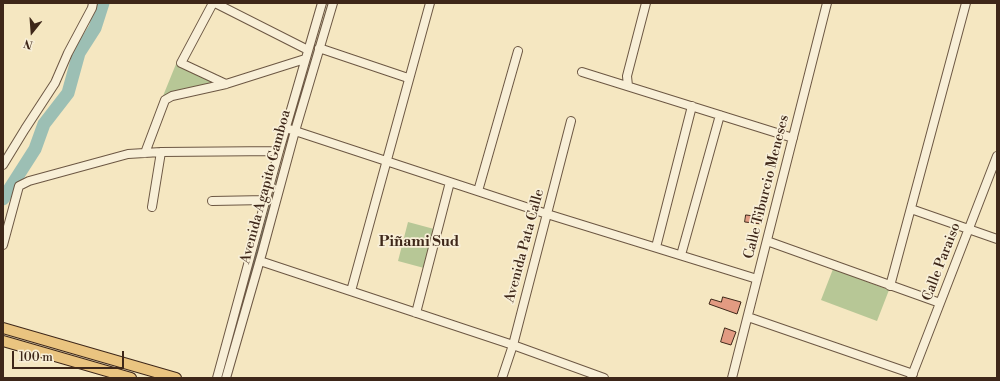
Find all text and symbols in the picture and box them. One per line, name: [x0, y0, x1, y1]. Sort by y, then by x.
north arrow: [12, 12, 52, 52]
text: N: [22, 36, 35, 51]
street label: Avenida Agapito Gamboa: [237, 108, 295, 266]
street label: Calle Tiburcio Meneses: [741, 113, 793, 261]
street label: Avenida Pata Calle: [502, 187, 548, 305]
street label: Calle Paraiso: [919, 220, 965, 304]
district label: Piñami Sud: [379, 233, 459, 251]
scale bar: [14, 343, 126, 369]
text: 100 m: [19, 350, 53, 365]

